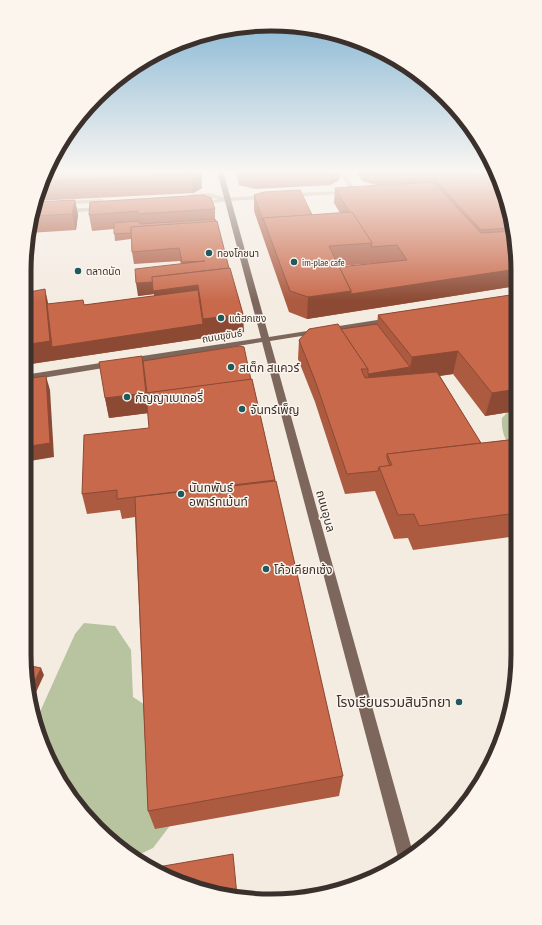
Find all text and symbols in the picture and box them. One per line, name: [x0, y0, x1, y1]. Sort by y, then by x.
place label: ทองโภชนา: [217, 247, 259, 260]
marker: ทองโภชนา: [204, 248, 214, 258]
place label: im-plae cafe: [302, 256, 345, 269]
marker: im-plae cafe: [289, 257, 299, 267]
place label: ตลาดนัด: [86, 265, 121, 278]
marker: ตลาดนัด: [73, 266, 83, 276]
place label: แต้ฮกเซง: [229, 312, 266, 325]
marker: แต้ฮกเซง: [216, 313, 226, 323]
street label: ถนนขุขันธ์: [201, 326, 243, 346]
place label: สเต็ก สแควร์: [239, 360, 300, 375]
marker: สเต็ก สแควร์: [226, 362, 236, 372]
place label: กัญญาเบเกอรี่: [135, 389, 203, 405]
marker: กัญญาเบเกอรี่: [122, 392, 132, 402]
place label: จันทร์เพ็ญ: [250, 402, 299, 417]
marker: จันทร์เพ็ญ: [237, 404, 247, 414]
place label: นันทพันธ์ อพาร์ทเม้นท์: [189, 480, 248, 509]
street label: ถนนอุบล: [313, 488, 339, 534]
marker: นันทพันธ์ อพาร์ทเม้นท์: [176, 489, 186, 499]
place label: โค้วเคียกเซ้ง: [274, 562, 332, 577]
marker: โค้วเคียกเซ้ง: [261, 564, 271, 574]
place label: โรงเรียนรวมสินวิทยา: [336, 693, 451, 711]
marker: โรงเรียนรวมสินวิทยา: [454, 697, 464, 707]

